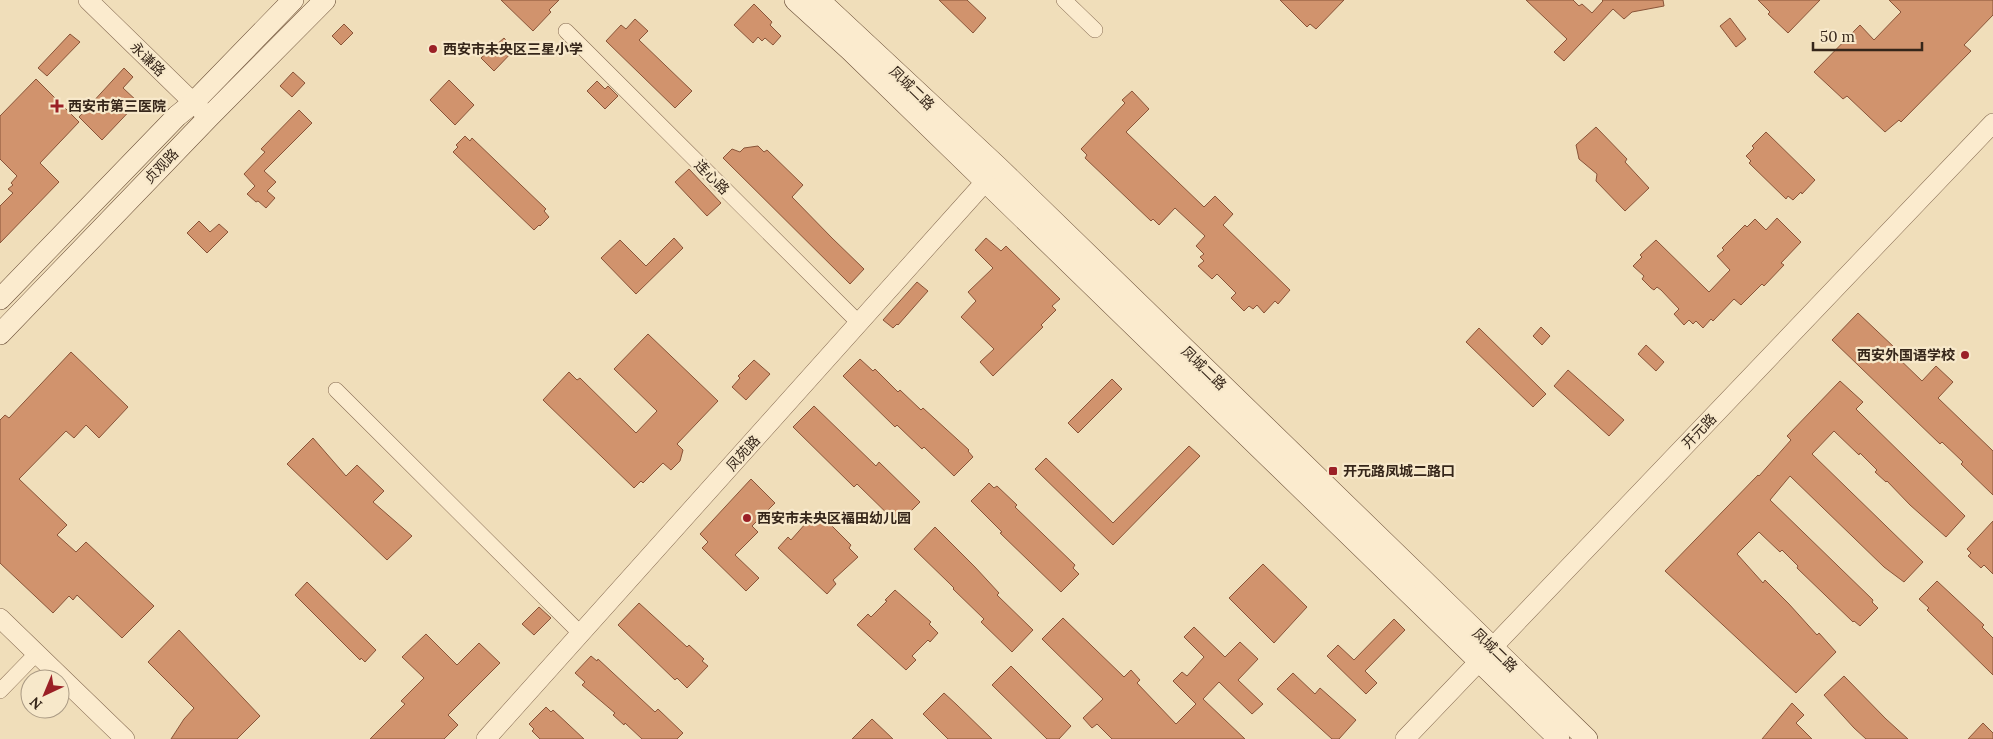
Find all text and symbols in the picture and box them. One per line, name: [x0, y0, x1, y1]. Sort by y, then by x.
scale bar: [1813, 20, 1922, 52]
text: 50 m: [1820, 27, 1855, 46]
street label: 永谦路: [127, 38, 169, 80]
place label: 西安市未央区三星小学: [443, 40, 583, 58]
marker: 西安市未央区三星小学: [427, 43, 439, 55]
street label: 凤城二路: [886, 62, 938, 114]
place label: 西安市第三医院: [68, 97, 166, 115]
marker: 西安市第三医院: [50, 99, 64, 113]
street label: 贞观路: [140, 145, 182, 187]
street label: 连心路: [691, 156, 733, 198]
street label: 凤城二路: [1178, 342, 1230, 394]
place label: 西安外国语学校: [1857, 346, 1955, 364]
marker: 西安外国语学校: [1959, 349, 1971, 361]
street label: 开元路: [1678, 410, 1720, 452]
street label: 凤苑路: [722, 431, 764, 475]
place label: 开元路凤城二路口: [1343, 462, 1455, 480]
marker: 开元路凤城二路口: [1327, 465, 1339, 477]
place label: 西安市未央区福田幼儿园: [757, 509, 911, 527]
marker: 西安市未央区福田幼儿园: [741, 512, 753, 524]
street label: 凤城二路: [1469, 624, 1521, 676]
north arrow: [20, 669, 70, 719]
text: N: [26, 693, 46, 714]

